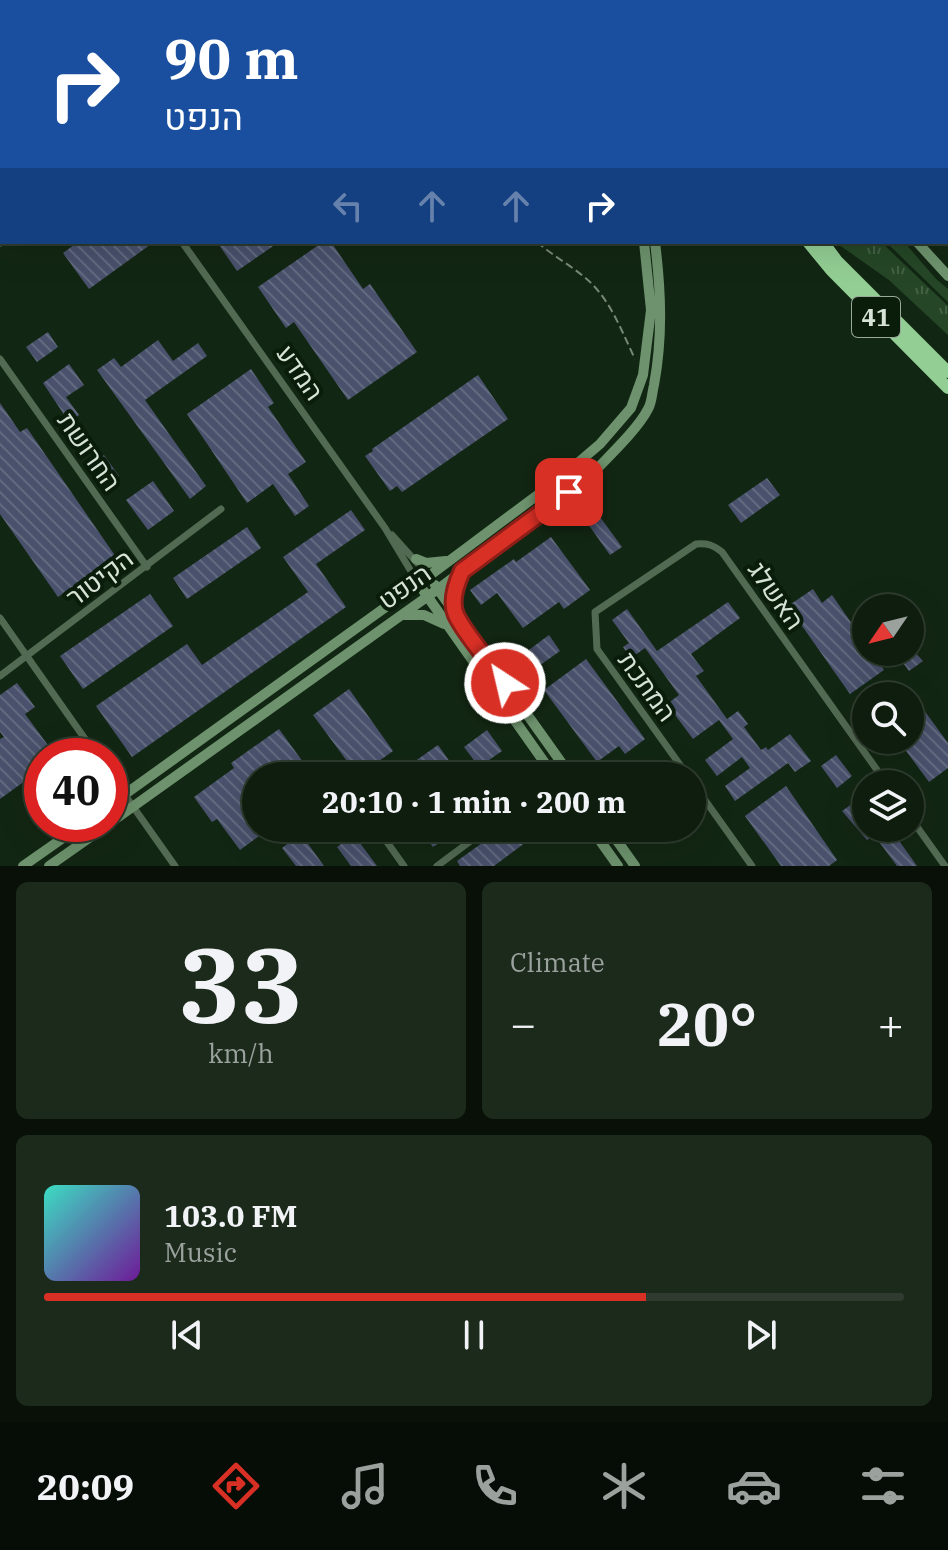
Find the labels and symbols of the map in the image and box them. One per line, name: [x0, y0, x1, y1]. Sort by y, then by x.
road number: 41: [852, 297, 900, 337]
street label: המדע: [270, 338, 332, 406]
street label: החרושת: [51, 405, 129, 497]
pin: [535, 458, 603, 526]
street label: הקיטור: [59, 541, 139, 613]
street label: האשלג: [741, 554, 813, 636]
street label: הנפט: [371, 556, 437, 616]
north arrow: [852, 594, 924, 666]
position arrow: [463, 641, 547, 725]
street label: המתכת: [611, 644, 685, 728]
speed limit sign: 40: [24, 738, 128, 842]

